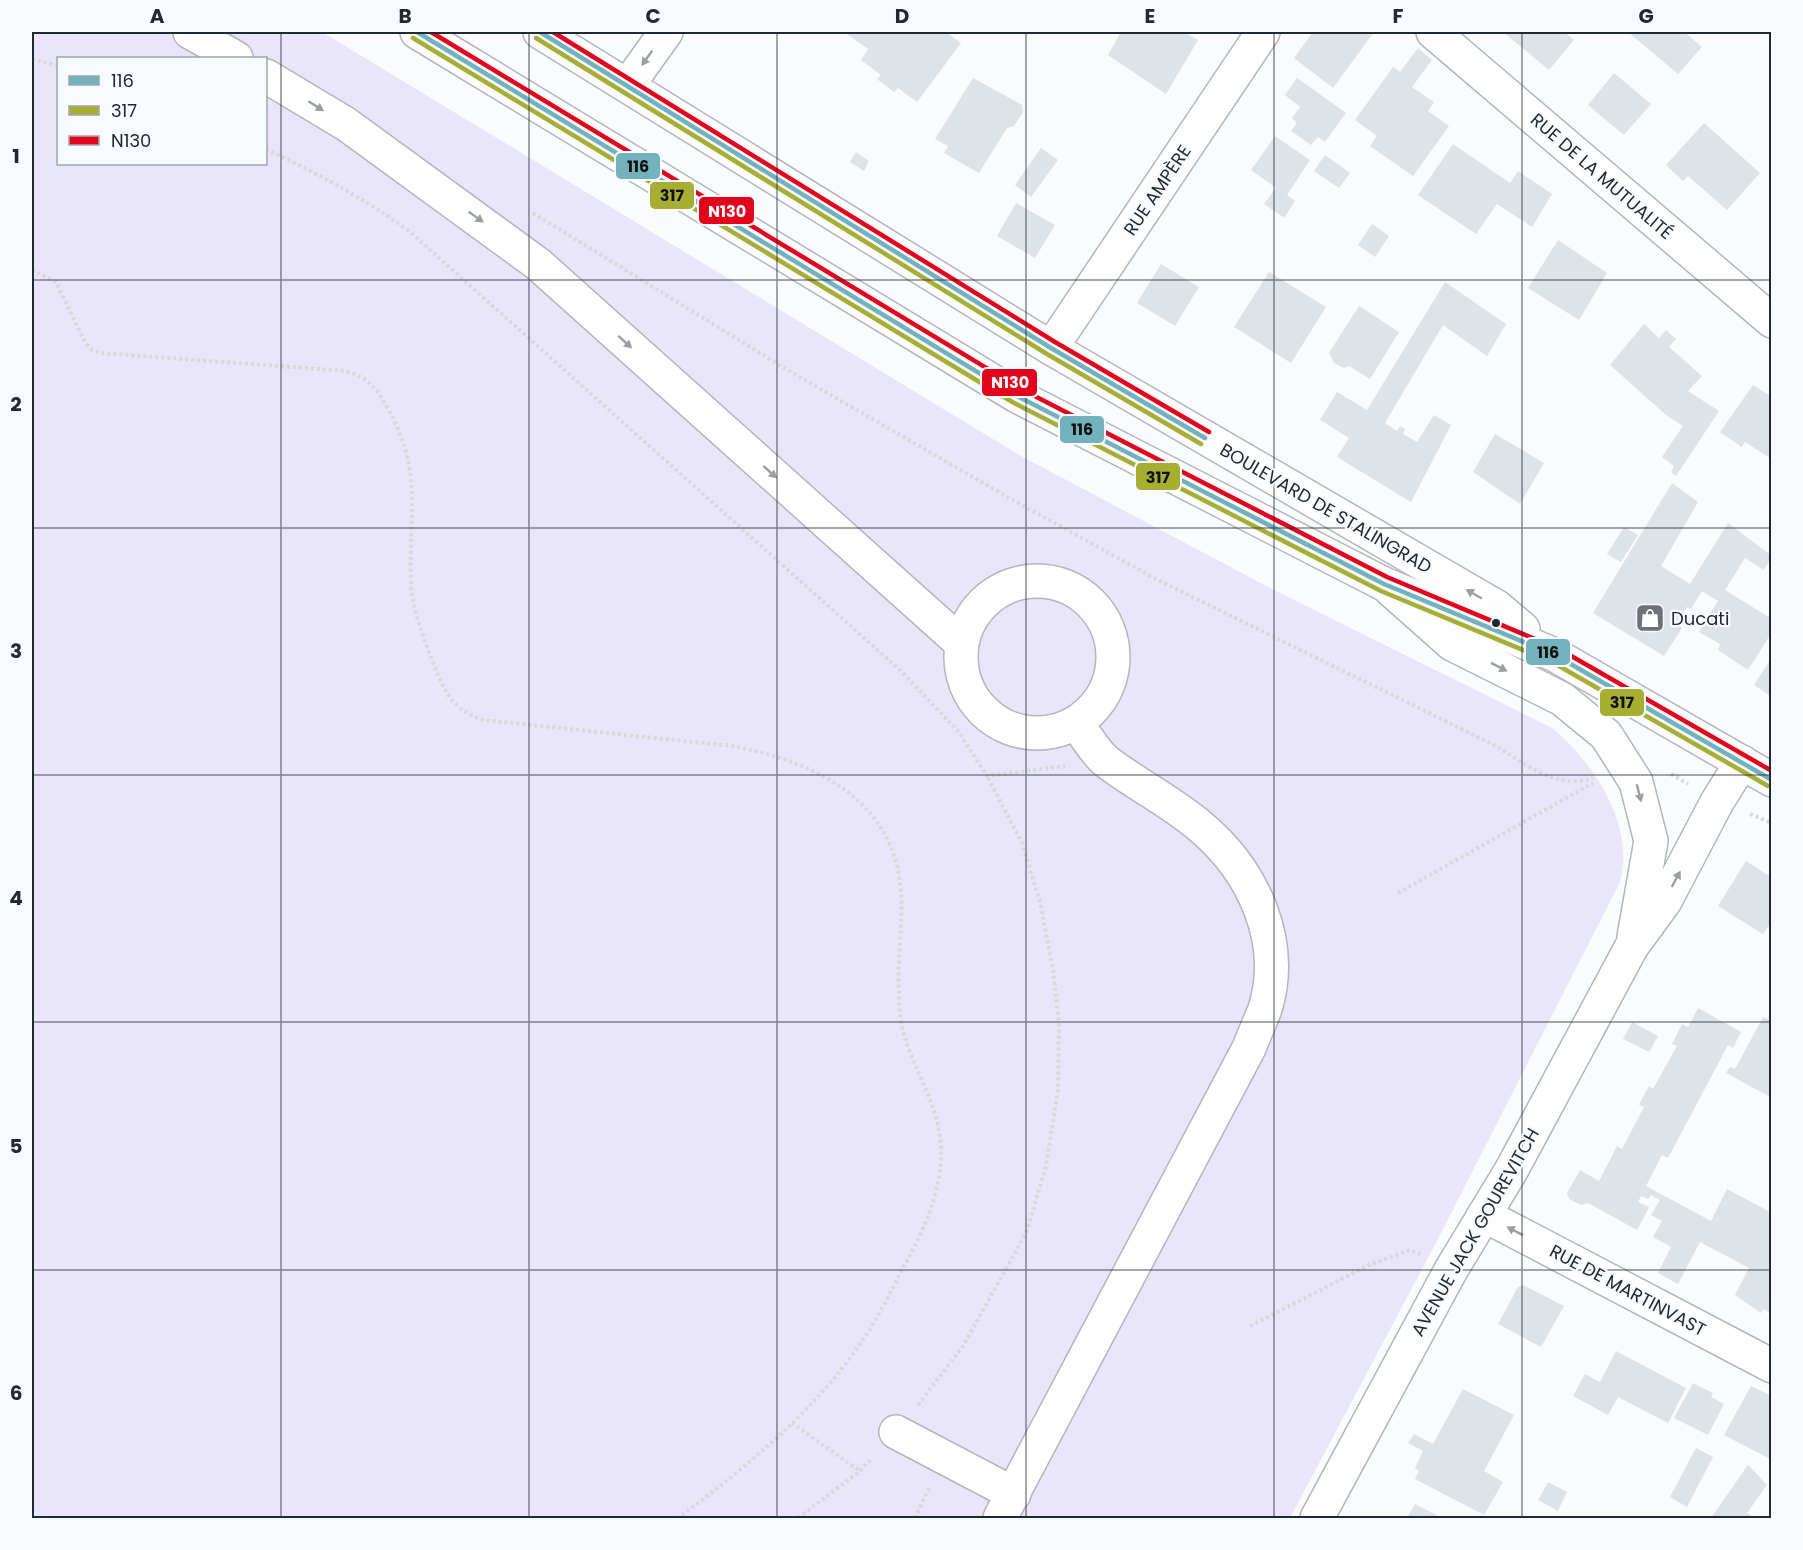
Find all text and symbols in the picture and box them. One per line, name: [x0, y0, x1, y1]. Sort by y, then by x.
text: A: [150, 2, 165, 30]
text: B: [398, 2, 412, 30]
text: C: [645, 2, 661, 30]
text: D: [895, 2, 909, 30]
text: E: [1145, 2, 1155, 30]
text: F: [1393, 2, 1404, 30]
text: G: [1638, 2, 1654, 30]
one-way arrow: [641, 50, 653, 66]
legend: [57, 57, 267, 165]
text: 116: [111, 68, 134, 93]
text: 317: [111, 98, 137, 123]
one-way arrow: [308, 100, 324, 111]
street label: RUE DE LA MUTUALITÉ: [1525, 107, 1679, 245]
text: N130: [111, 128, 151, 153]
street label: RUE AMPÈRE: [1117, 140, 1197, 240]
text: 1: [12, 142, 20, 170]
line badge: 116: [615, 152, 661, 180]
text: 116: [627, 155, 649, 178]
line badge: 317: [649, 181, 695, 210]
text: 317: [660, 184, 685, 207]
line badge: N130: [698, 196, 755, 225]
text: N130: [708, 200, 746, 223]
one-way arrow: [467, 211, 483, 223]
one-way arrow: [617, 335, 632, 348]
line badge: N130: [981, 368, 1038, 397]
text: N130: [991, 371, 1029, 394]
text: 2: [10, 390, 22, 418]
line badge: 116: [1059, 415, 1105, 444]
text: 116: [1071, 418, 1093, 441]
street label: BOULEVARD DE STALINGRAD: [1215, 437, 1437, 579]
line badge: 317: [1135, 462, 1181, 491]
one-way arrow: [763, 465, 778, 479]
text: 317: [1146, 466, 1171, 489]
one-way arrow: [1466, 589, 1482, 600]
shop icon: Ducati: [1634, 602, 1666, 634]
place label: Ducati: [1671, 606, 1729, 631]
unlabelled marker: [1490, 617, 1502, 629]
text: 3: [10, 637, 22, 665]
line badge: 116: [1525, 638, 1571, 666]
text: 116: [1537, 641, 1559, 664]
one-way arrow: [1490, 662, 1507, 672]
line badge: 317: [1599, 688, 1645, 717]
text: 317: [1610, 691, 1635, 714]
one-way arrow: [1634, 784, 1644, 802]
one-way arrow: [1671, 871, 1681, 888]
text: 4: [9, 884, 23, 912]
street label: AVENUE JACK GOUREVITCH: [1405, 1123, 1545, 1341]
text: 5: [10, 1132, 23, 1160]
one-way arrow: [1507, 1226, 1524, 1236]
street label: RUE DE MARTINVAST: [1545, 1238, 1711, 1342]
text: 6: [10, 1379, 22, 1407]

